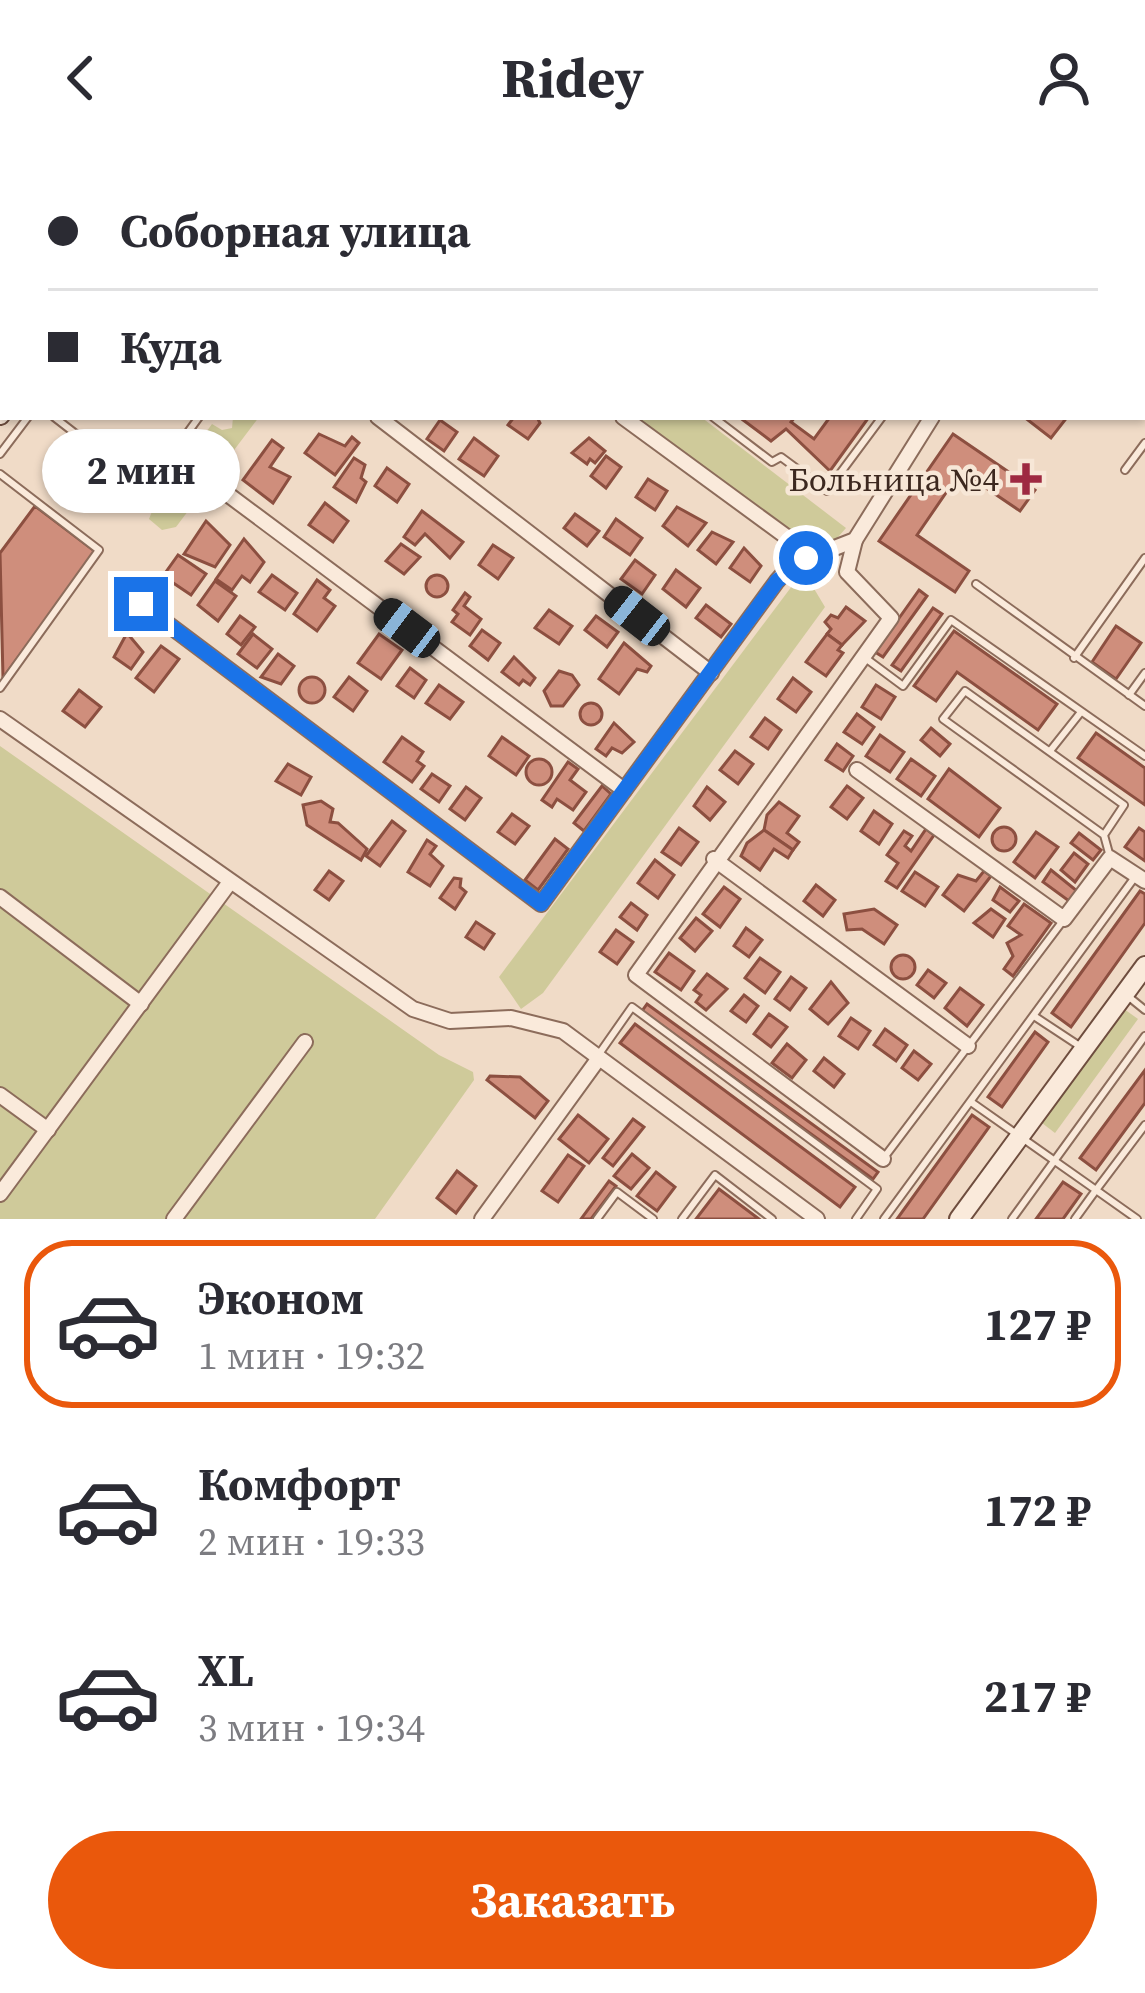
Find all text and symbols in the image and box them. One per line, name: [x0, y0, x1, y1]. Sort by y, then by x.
text: Ridey: [501, 41, 644, 115]
icon: back: [48, 45, 114, 111]
icon: person: [1031, 45, 1097, 111]
text: Соборная улица: [120, 200, 471, 262]
text: Куда: [120, 316, 222, 378]
callout: 2 мин: [42, 430, 240, 514]
text: 2 мин: [86, 444, 196, 497]
place label: Больница №4: [788, 457, 999, 502]
marker: Больница №4: [1010, 463, 1042, 495]
route start: [779, 531, 833, 585]
route end: [114, 577, 168, 631]
car: [598, 580, 676, 652]
car: [367, 592, 447, 664]
text: Эконом: [198, 1267, 364, 1329]
icon: car: [54, 1270, 162, 1378]
text: 127 ₽: [984, 1293, 1091, 1355]
text: 1 мин · 19:32: [198, 1329, 425, 1382]
text: Комфорт: [198, 1453, 401, 1515]
icon: car: [54, 1456, 162, 1564]
text: 172 ₽: [984, 1479, 1091, 1541]
text: 2 мин · 19:33: [198, 1515, 425, 1568]
text: XL: [198, 1639, 254, 1701]
icon: car: [54, 1642, 162, 1750]
text: 217 ₽: [984, 1665, 1091, 1727]
text: 3 мин · 19:34: [198, 1701, 425, 1754]
button: Заказать: [48, 1831, 1097, 1969]

